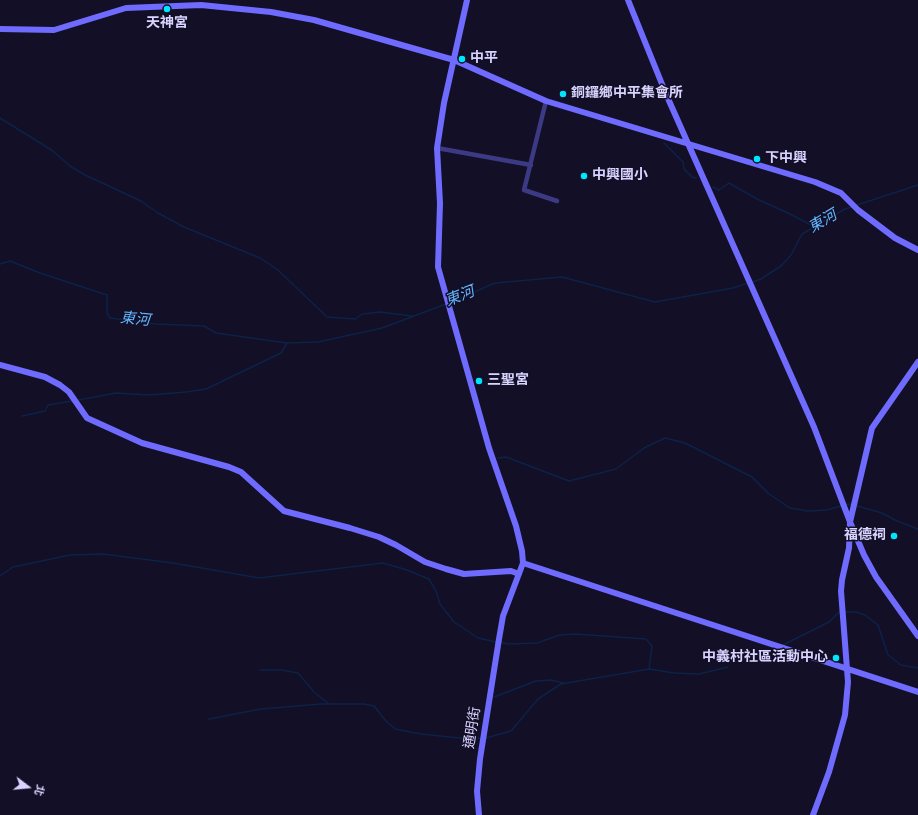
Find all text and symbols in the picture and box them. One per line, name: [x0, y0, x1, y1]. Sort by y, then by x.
marker: 天神宮: [162, 4, 172, 14]
place label: 天神宮: [146, 16, 188, 32]
place label: 中平: [470, 51, 498, 67]
marker: 中平: [457, 54, 467, 64]
place label: 銅鑼鄉中平集會所: [571, 86, 683, 102]
marker: 銅鑼鄉中平集會所: [558, 89, 568, 99]
place label: 下中興: [765, 151, 807, 167]
marker: 下中興: [752, 154, 762, 164]
place label: 中興國小: [592, 168, 648, 184]
marker: 中興國小: [579, 171, 589, 181]
water label: 東河: [806, 207, 840, 237]
water label: 東河: [443, 283, 477, 311]
water label: 東河: [119, 310, 151, 330]
place label: 三聖宮: [487, 373, 529, 389]
marker: 三聖宮: [474, 376, 484, 386]
place label: 福德祠: [844, 528, 886, 544]
marker: 福德祠: [889, 531, 899, 541]
place label: 中義村社區活動中心: [702, 650, 828, 666]
marker: 中義村社區活動中心: [831, 653, 841, 663]
street label: 通明街: [461, 706, 485, 750]
north arrow: [8, 767, 48, 807]
text: 北: [30, 783, 49, 798]

